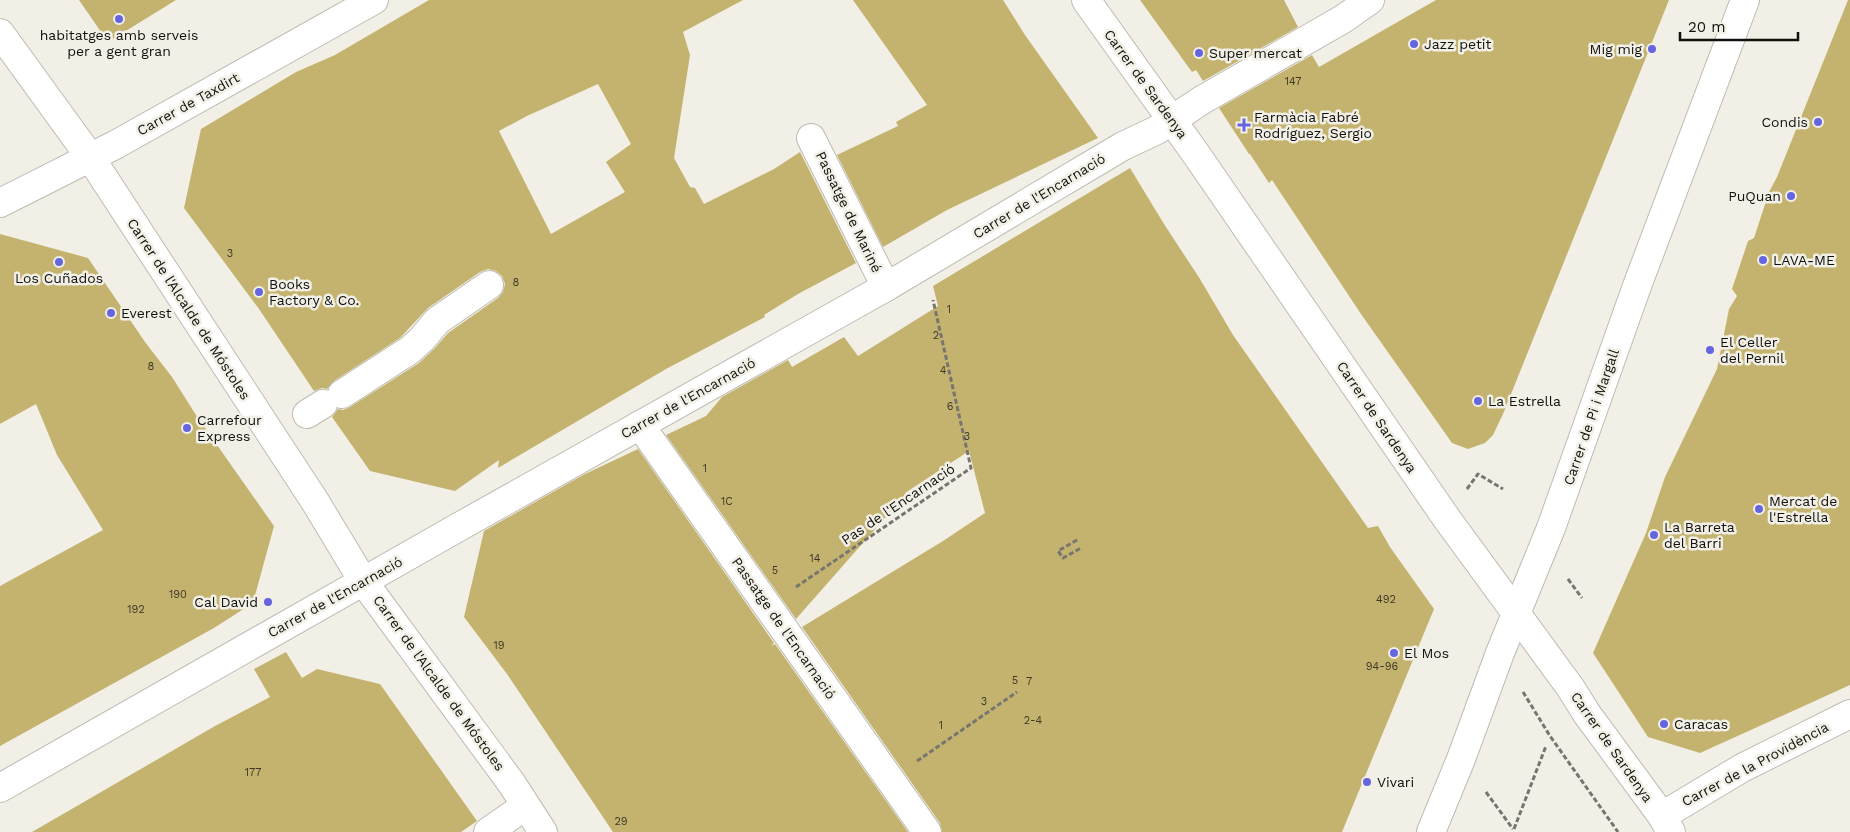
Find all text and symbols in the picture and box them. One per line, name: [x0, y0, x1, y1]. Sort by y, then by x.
scale bar: [1680, 10, 1798, 42]
marker: habitatges amb serveis per a gent gran: [113, 13, 125, 25]
text: 20 m: [1688, 18, 1726, 36]
street label: Carrer de Sardenya: [1101, 26, 1191, 142]
place label: habitatges amb serveis per a gent gran: [40, 27, 198, 59]
place label: Jazz petit: [1424, 36, 1492, 52]
marker: Jazz petit: [1408, 38, 1420, 50]
place label: Mig mig: [1590, 41, 1643, 57]
marker: Mig mig: [1646, 43, 1658, 55]
place label: Super mercat: [1209, 45, 1302, 61]
marker: Super mercat: [1193, 47, 1205, 59]
street label: Carrer de Taxdirt: [134, 69, 242, 139]
house number: 147: [1285, 75, 1301, 88]
place label: Farmàcia Fabré Rodríguez, Sergio: [1254, 109, 1372, 141]
place label: Condis: [1761, 114, 1808, 130]
marker: Condis: [1812, 116, 1824, 128]
marker: Farmàcia Fabré Rodríguez, Sergio: [1238, 119, 1250, 131]
street label: Passatge de Mariné: [813, 149, 885, 275]
street label: Carrer de l'Encarnació: [970, 150, 1108, 242]
place label: PuQuan: [1728, 188, 1781, 204]
marker: PuQuan: [1785, 190, 1797, 202]
street label: Carrer de l'Alcalde de Móstoles: [124, 215, 254, 403]
house number: 3: [227, 247, 233, 260]
place label: LAVA-ME: [1773, 252, 1835, 268]
marker: LAVA-ME: [1757, 254, 1769, 266]
marker: Los Cuñados: [53, 256, 65, 268]
place label: Los Cuñados: [15, 270, 103, 286]
place label: Books Factory & Co.: [269, 276, 359, 308]
house number: 8: [513, 276, 520, 289]
marker: Books Factory & Co.: [253, 286, 265, 298]
house number: 1: [947, 303, 951, 316]
place label: Everest: [121, 305, 172, 321]
marker: Everest: [105, 307, 117, 319]
house number: 2: [933, 329, 939, 342]
place label: El Celler del Pernil: [1720, 334, 1785, 366]
marker: El Celler del Pernil: [1704, 344, 1716, 356]
street label: Carrer de Pi i Margall: [1560, 346, 1622, 487]
street label: Carrer de l'Encarnació: [618, 354, 758, 442]
street label: Carrer de Sardenya: [1334, 358, 1420, 476]
house number: 8: [148, 360, 155, 373]
house number: 4: [940, 364, 947, 377]
place label: La Estrella: [1488, 393, 1561, 409]
marker: La Estrella: [1472, 395, 1484, 407]
house number: 6: [947, 400, 954, 413]
place label: Carrefour Express: [197, 412, 262, 444]
marker: Carrefour Express: [181, 422, 193, 434]
house number: 3: [964, 430, 970, 443]
street label: Pas de l'Encarnació: [838, 460, 958, 548]
house number: 1: [703, 462, 707, 475]
place label: Mercat de l'Estrella: [1769, 493, 1837, 525]
house number: 1C: [721, 495, 733, 508]
marker: Mercat de l'Estrella: [1753, 503, 1765, 515]
place label: La Barreta del Barri: [1664, 519, 1735, 551]
marker: La Barreta del Barri: [1648, 529, 1660, 541]
house number: 14: [809, 552, 821, 565]
street label: Carrer de l'Encarnació: [265, 553, 405, 641]
street label: Passatge de l'Encarnació: [729, 554, 839, 702]
house number: 5: [772, 564, 778, 577]
house number: 190: [169, 588, 187, 601]
street label: Carrer de l'Alcalde de Móstoles: [370, 592, 508, 774]
house number: 492: [1376, 593, 1396, 606]
place label: Cal David: [194, 594, 258, 610]
marker: Cal David: [262, 596, 274, 608]
house number: 192: [127, 603, 145, 616]
house number: 19: [493, 639, 505, 652]
place label: El Mos: [1404, 645, 1449, 661]
marker: El Mos: [1388, 647, 1400, 659]
house number: 94-96: [1366, 660, 1399, 673]
house number: 5: [1012, 674, 1018, 687]
house number: 7: [1026, 675, 1032, 688]
street label: Carrer de Sardenya: [1568, 689, 1656, 805]
house number: 3: [981, 695, 987, 708]
house number: 2-4: [1024, 714, 1043, 727]
place label: Caracas: [1674, 716, 1728, 732]
marker: Caracas: [1658, 718, 1670, 730]
street label: Carrer de la Providència: [1679, 718, 1831, 809]
house number: 1: [939, 719, 943, 732]
house number: 177: [245, 766, 261, 779]
place label: Vivari: [1377, 774, 1414, 790]
marker: Vivari: [1361, 776, 1373, 788]
house number: 29: [614, 815, 628, 828]

